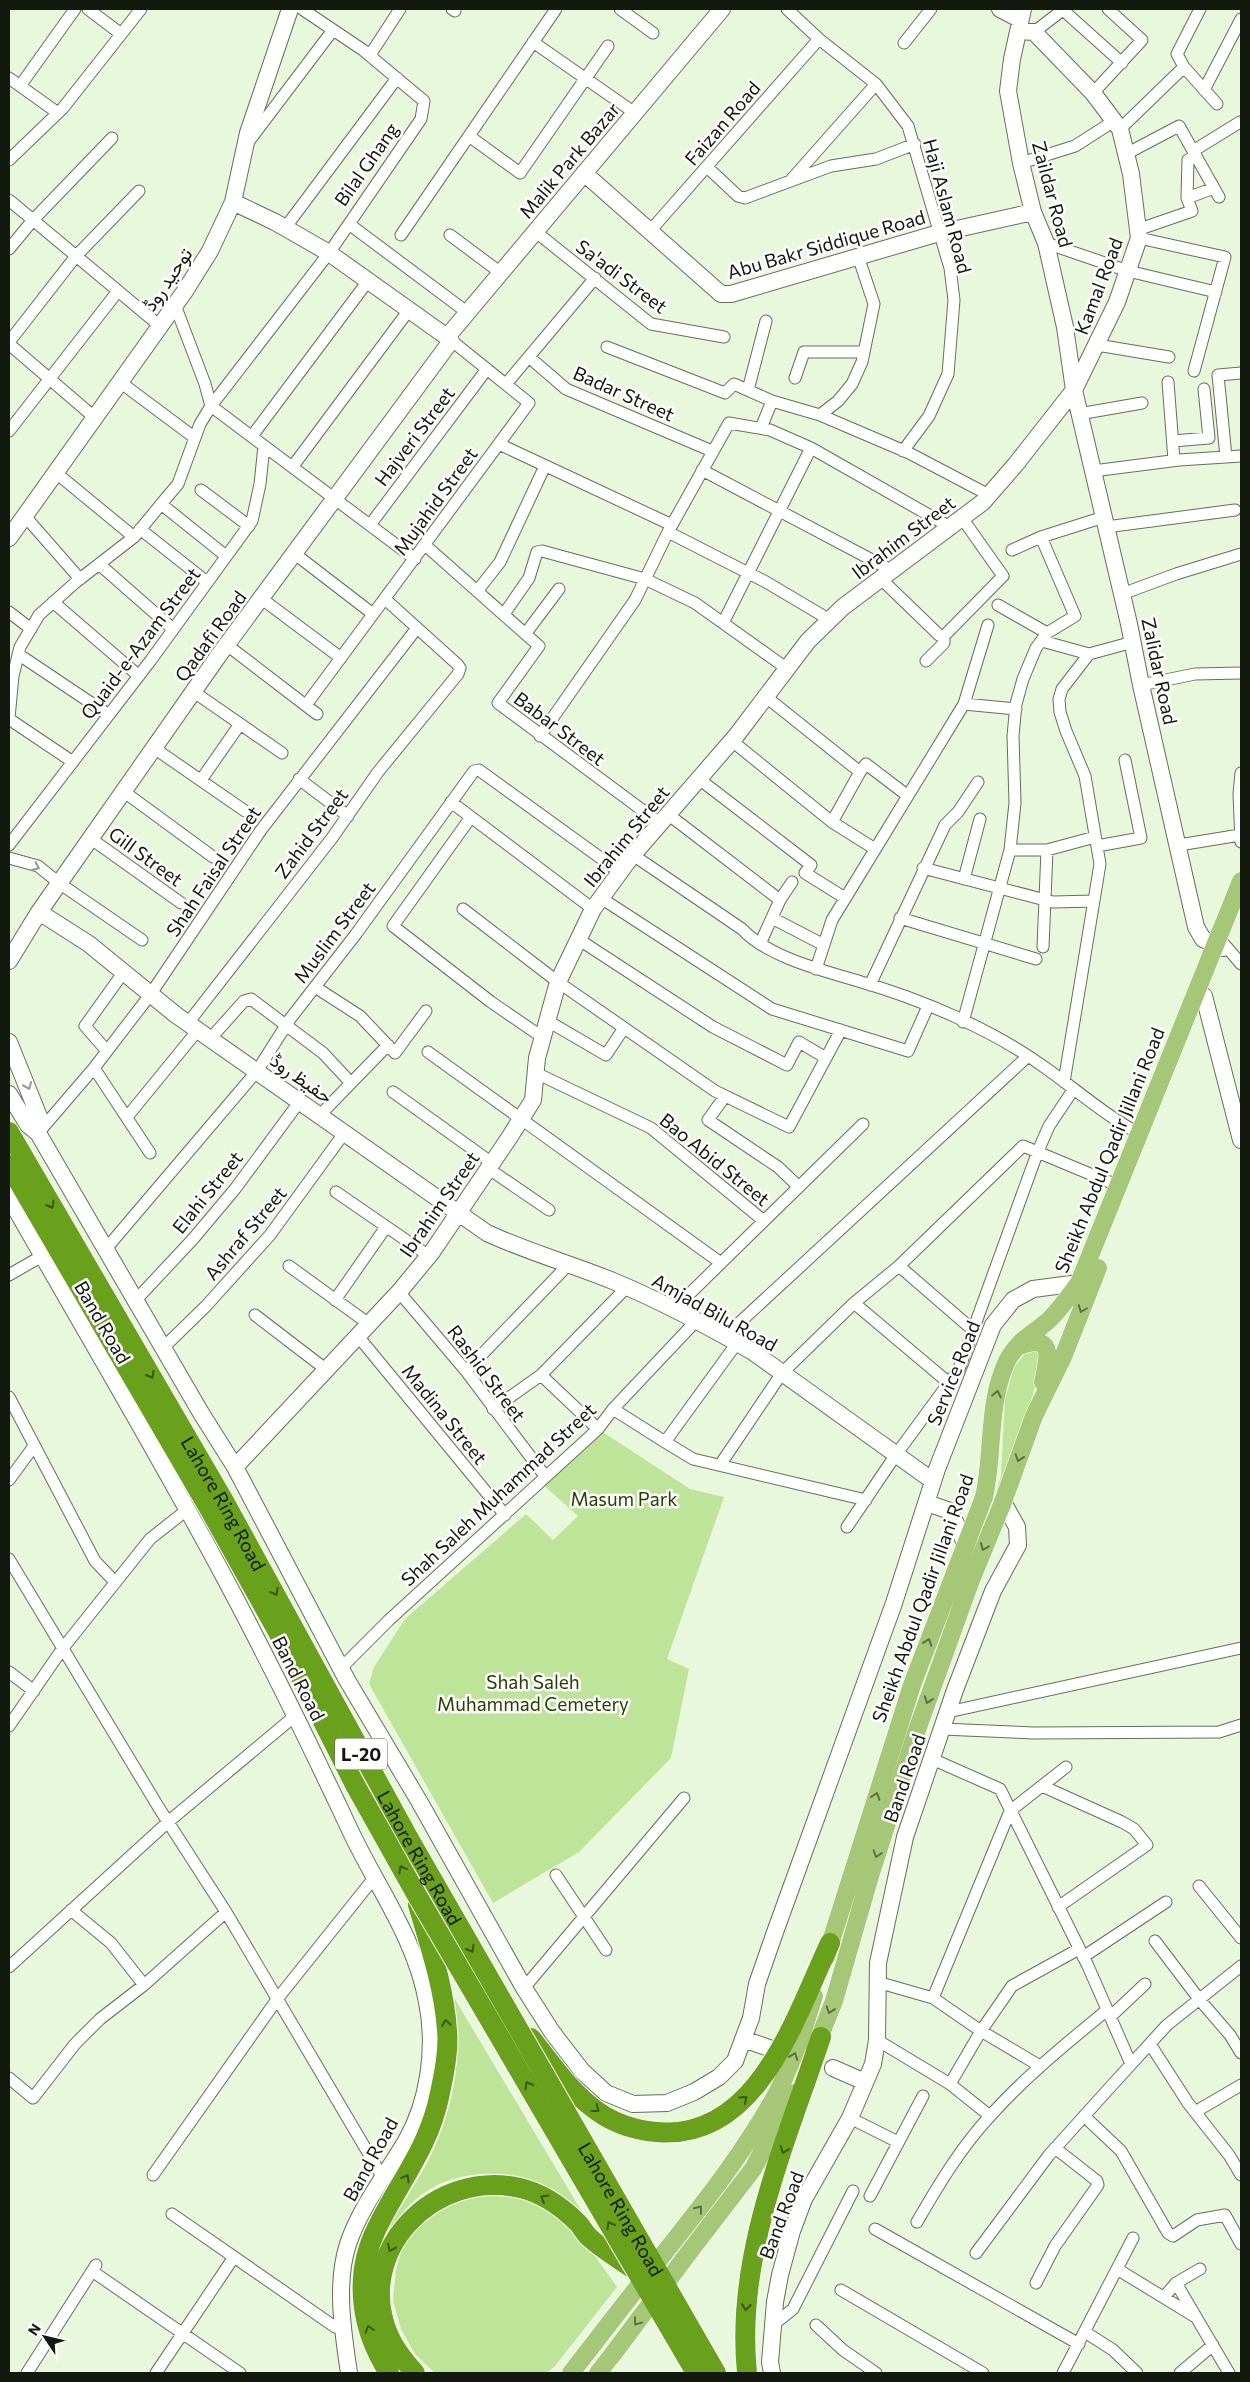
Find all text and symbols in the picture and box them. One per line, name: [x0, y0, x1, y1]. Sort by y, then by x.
street label: Faizan Road: [679, 76, 765, 170]
street label: Malik Park Bazar: [514, 97, 624, 223]
street label: Bilal Ghang: [329, 118, 403, 210]
street label: Haji Aslam Road: [919, 136, 977, 276]
street label: Zaildar Road: [1028, 138, 1078, 250]
street label: Abu Bakr Siddique Road: [724, 205, 928, 283]
street label: Sa'adi Street: [572, 234, 672, 318]
street label: Kamal Road: [1069, 234, 1127, 338]
street label: توحید روڈ: [138, 243, 197, 316]
street label: Badar Street: [570, 361, 678, 426]
street label: Hajveri Street: [369, 382, 459, 490]
street label: Mujahid Street: [388, 442, 482, 559]
street label: Ibrahim Street: [847, 491, 959, 583]
street label: Quaid-e-Azam Street: [75, 562, 205, 723]
street label: Qadafi Road: [169, 586, 251, 686]
street label: Zalidar Road: [1137, 615, 1183, 727]
street label: Babar Street: [510, 686, 610, 770]
street label: Ibrahim Street: [578, 781, 674, 891]
street label: Zahid Street: [270, 783, 352, 883]
street label: Shah Faisal Street: [161, 801, 265, 941]
street label: Gill Street: [105, 821, 188, 891]
one-way arrow: [30, 861, 39, 871]
street label: Muslim Street: [288, 877, 380, 987]
street label: Sheikh Abdul Qadir Jillani Road: [1049, 1024, 1169, 1276]
street label: حفیظ روڈ: [266, 1048, 338, 1109]
one-way arrow: [22, 1081, 33, 1090]
street label: Bao Abid Street: [655, 1108, 775, 1210]
street label: Elahi Street: [167, 1146, 247, 1238]
street label: Ibrahim Street: [394, 1147, 484, 1261]
street label: Ashraf Street: [199, 1181, 291, 1284]
one-way arrow: [45, 1199, 55, 1208]
street label: Amjad Bilu Road: [648, 1268, 782, 1356]
street label: Band Road: [70, 1276, 136, 1368]
one-way arrow: [1078, 1304, 1088, 1312]
street label: Service Road: [922, 1317, 984, 1429]
street label: Rashid Street: [443, 1320, 531, 1426]
street label: Madina Street: [398, 1359, 492, 1469]
one-way arrow: [145, 1370, 155, 1379]
one-way arrow: [991, 1390, 1002, 1399]
street label: Shah Saleh Muhammad Street: [396, 1397, 600, 1590]
street label: Lahore Ring Road: [177, 1432, 271, 1574]
one-way arrow: [1015, 1453, 1025, 1462]
street label: Sheikh Abdul Qadir Jillani Road: [866, 1471, 978, 1725]
park label: Masum Park: [570, 1487, 678, 1510]
one-way arrow: [980, 1542, 991, 1551]
one-way arrow: [268, 1587, 278, 1596]
street label: Band Road: [268, 1632, 330, 1724]
one-way arrow: [922, 1638, 932, 1647]
park label: Shah Saleh Muhammad Cemetery: [437, 1670, 629, 1715]
one-way arrow: [924, 1695, 934, 1703]
street label: Band Road: [878, 1731, 930, 1825]
road number: L-20: [335, 1738, 387, 1770]
street label: Lahore Ring Road: [373, 1786, 467, 1929]
one-way arrow: [871, 1792, 881, 1801]
one-way arrow: [872, 1849, 882, 1858]
one-way arrow: [398, 1865, 408, 1874]
one-way arrow: [465, 1944, 475, 1953]
one-way arrow: [826, 2005, 836, 2013]
one-way arrow: [442, 2018, 452, 2027]
one-way arrow: [787, 2052, 798, 2061]
one-way arrow: [524, 2081, 534, 2090]
one-way arrow: [738, 2096, 747, 2105]
one-way arrow: [590, 2103, 600, 2112]
street label: Band Road: [338, 2113, 402, 2205]
street label: Lahore Ring Road: [574, 2138, 669, 2280]
one-way arrow: [779, 2145, 789, 2153]
street label: Band Road: [754, 2168, 808, 2262]
one-way arrow: [400, 2174, 410, 2183]
one-way arrow: [540, 2194, 549, 2204]
one-way arrow: [694, 2206, 702, 2215]
one-way arrow: [606, 2222, 616, 2231]
one-way arrow: [387, 2243, 397, 2252]
one-way arrow: [741, 2304, 752, 2312]
north arrow: [20, 2312, 70, 2362]
one-way arrow: [634, 2316, 643, 2326]
text: N: [24, 2320, 44, 2338]
one-way arrow: [365, 2326, 375, 2334]

